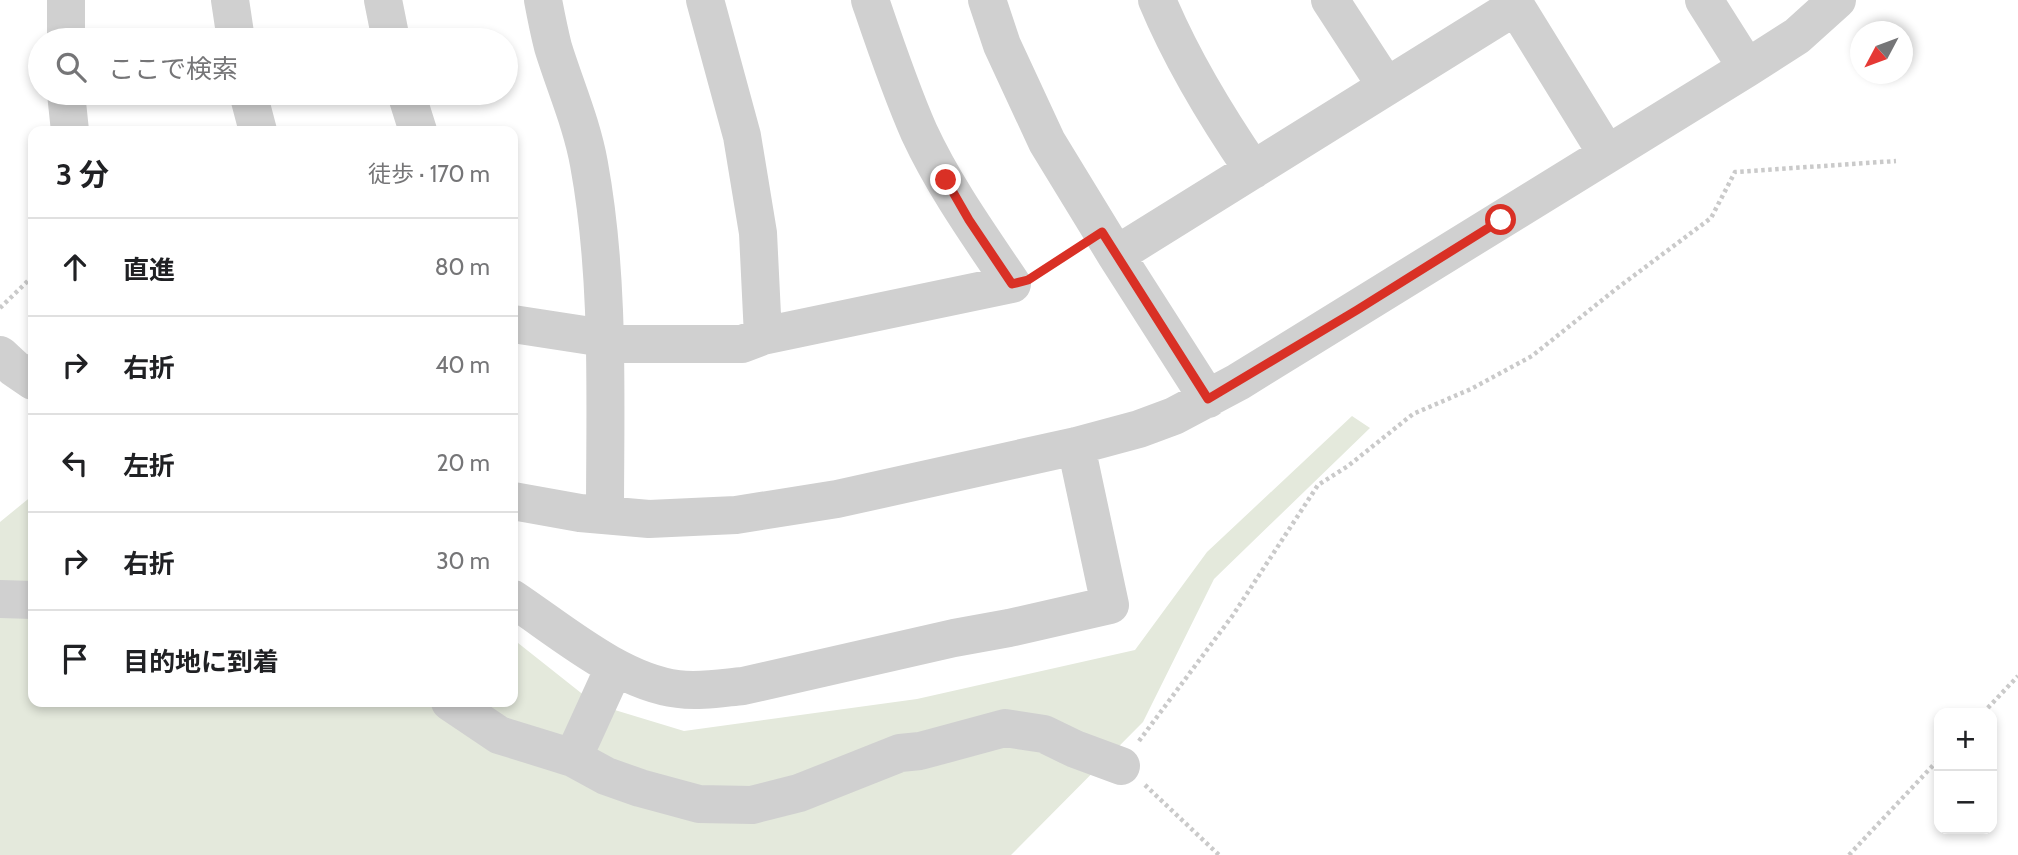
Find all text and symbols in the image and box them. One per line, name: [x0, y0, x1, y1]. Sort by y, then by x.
north arrow: [1850, 21, 1913, 84]
search box: [28, 28, 518, 105]
icon: search: [52, 48, 90, 86]
text: ここで検索: [108, 53, 238, 85]
text: 3 分: [56, 156, 109, 193]
text: 徒歩 · 170 m: [368, 160, 490, 188]
route end: [930, 164, 961, 195]
route start: [1485, 204, 1516, 235]
icon: ahead: [56, 248, 94, 286]
text: 80 m: [435, 253, 490, 281]
text: 直進: [123, 254, 175, 286]
icon: right: [56, 346, 94, 384]
text: 40 m: [435, 351, 490, 379]
text: 右折: [123, 352, 175, 384]
icon: left: [56, 444, 94, 482]
text: 20 m: [437, 449, 490, 477]
text: 左折: [123, 450, 175, 482]
icon: right: [56, 542, 94, 580]
text: 30 m: [436, 547, 490, 575]
text: 右折: [123, 548, 175, 580]
icon: arrive: [56, 640, 94, 678]
text: 目的地に到着: [123, 646, 279, 678]
map controls: [1934, 708, 1997, 834]
button: +: [1934, 708, 1997, 771]
button: −: [1934, 771, 1997, 834]

